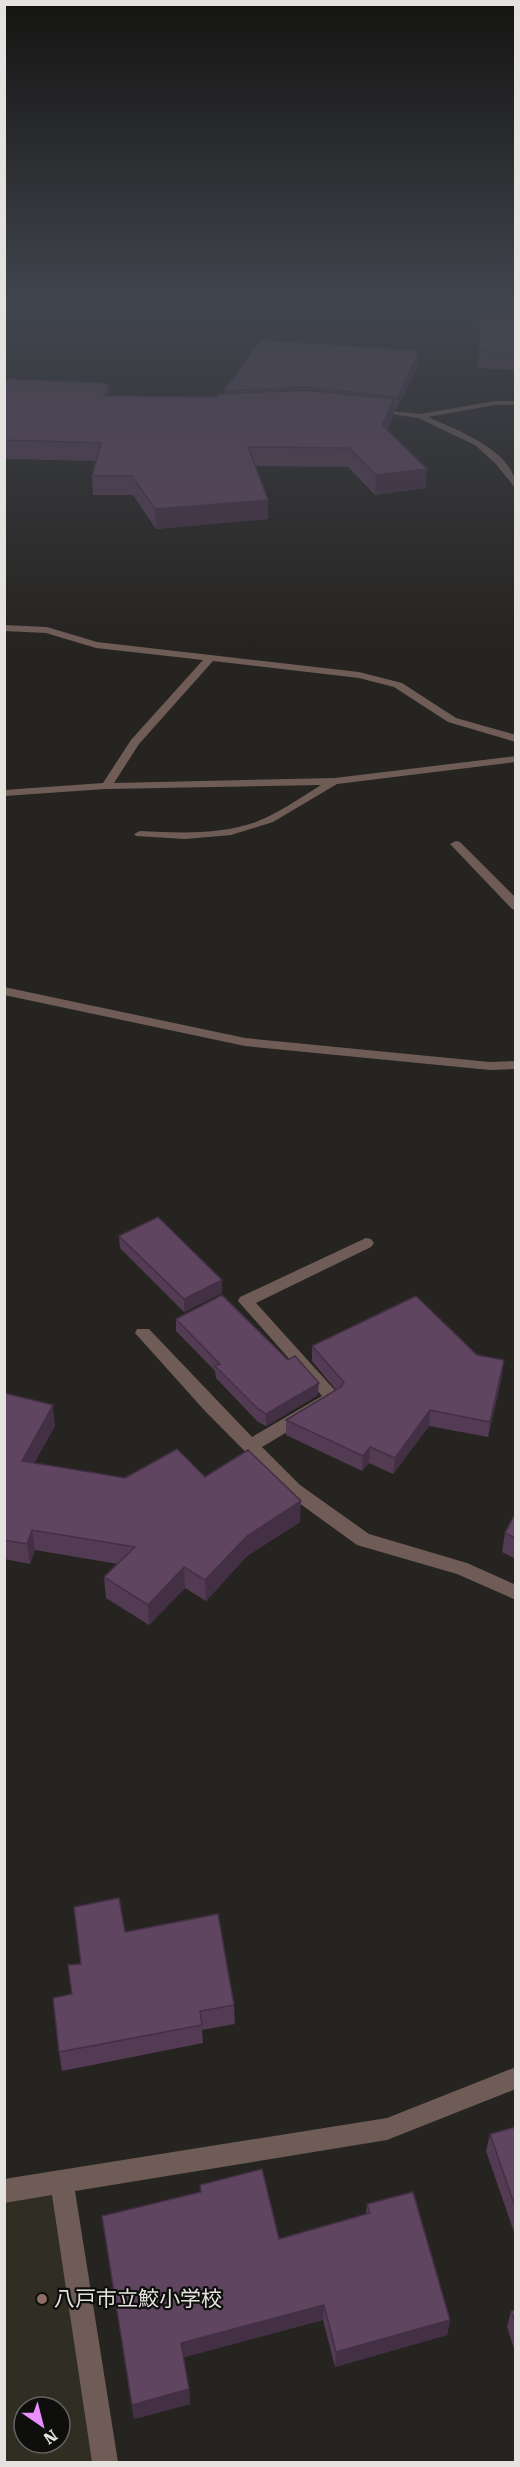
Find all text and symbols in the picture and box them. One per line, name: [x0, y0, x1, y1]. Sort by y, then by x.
place label: 八戸市立鮫小学校: [54, 2287, 222, 2311]
marker: 八戸市立鮫小学校: [35, 2292, 49, 2306]
north arrow: [12, 2395, 72, 2455]
text: N: [40, 2426, 61, 2448]

